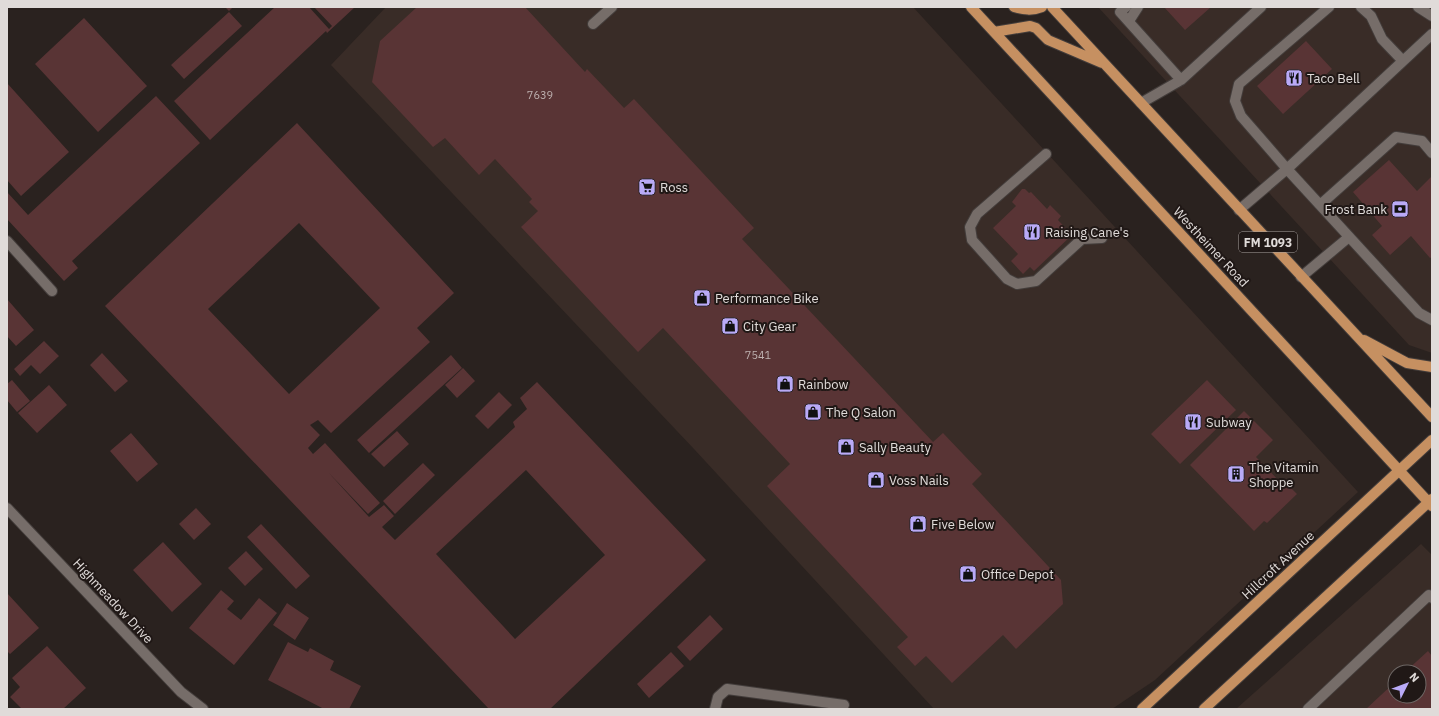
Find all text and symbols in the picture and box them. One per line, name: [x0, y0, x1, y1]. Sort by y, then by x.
restaurant icon: Taco Bell: [1284, 68, 1304, 88]
place label: Taco Bell: [1307, 70, 1360, 87]
house number: 7639: [527, 88, 553, 102]
supermarket icon: Ross: [637, 177, 657, 197]
place label: Ross: [660, 179, 688, 196]
bank icon: Frost Bank: [1390, 199, 1410, 219]
place label: Frost Bank: [1324, 201, 1387, 218]
street label: Westheimer Road: [1170, 203, 1252, 291]
restaurant icon: Raising Cane's: [1022, 222, 1042, 242]
place label: Raising Cane's: [1045, 224, 1129, 241]
road number: FM 1093: [1239, 232, 1297, 252]
shop icon: Performance Bike: [692, 288, 712, 308]
place label: Performance Bike: [715, 290, 819, 307]
shop icon: City Gear: [720, 316, 740, 336]
place label: City Gear: [743, 318, 797, 335]
house number: 7541: [745, 348, 772, 362]
shop icon: Rainbow: [775, 374, 795, 394]
place label: Rainbow: [798, 376, 849, 393]
shop icon: The Q Salon: [803, 402, 823, 422]
place label: The Q Salon: [826, 404, 896, 421]
restaurant icon: Subway: [1183, 412, 1203, 432]
place label: Subway: [1206, 414, 1252, 431]
shop icon: Sally Beauty: [836, 437, 856, 457]
place label: Sally Beauty: [859, 439, 931, 456]
place label: The Vitamin Shoppe: [1249, 459, 1319, 491]
building icon: The Vitamin Shoppe: [1226, 464, 1246, 484]
shop icon: Voss Nails: [866, 470, 886, 490]
place label: Voss Nails: [889, 472, 949, 489]
shop icon: Five Below: [908, 514, 928, 534]
place label: Five Below: [931, 516, 994, 533]
street label: Hillcroft Avenue: [1238, 527, 1318, 603]
street label: Highmeadow Drive: [69, 555, 157, 647]
shop icon: Office Depot: [958, 564, 978, 584]
place label: Office Depot: [981, 566, 1054, 583]
north arrow: [1387, 664, 1427, 704]
text: N: [1407, 670, 1422, 685]

